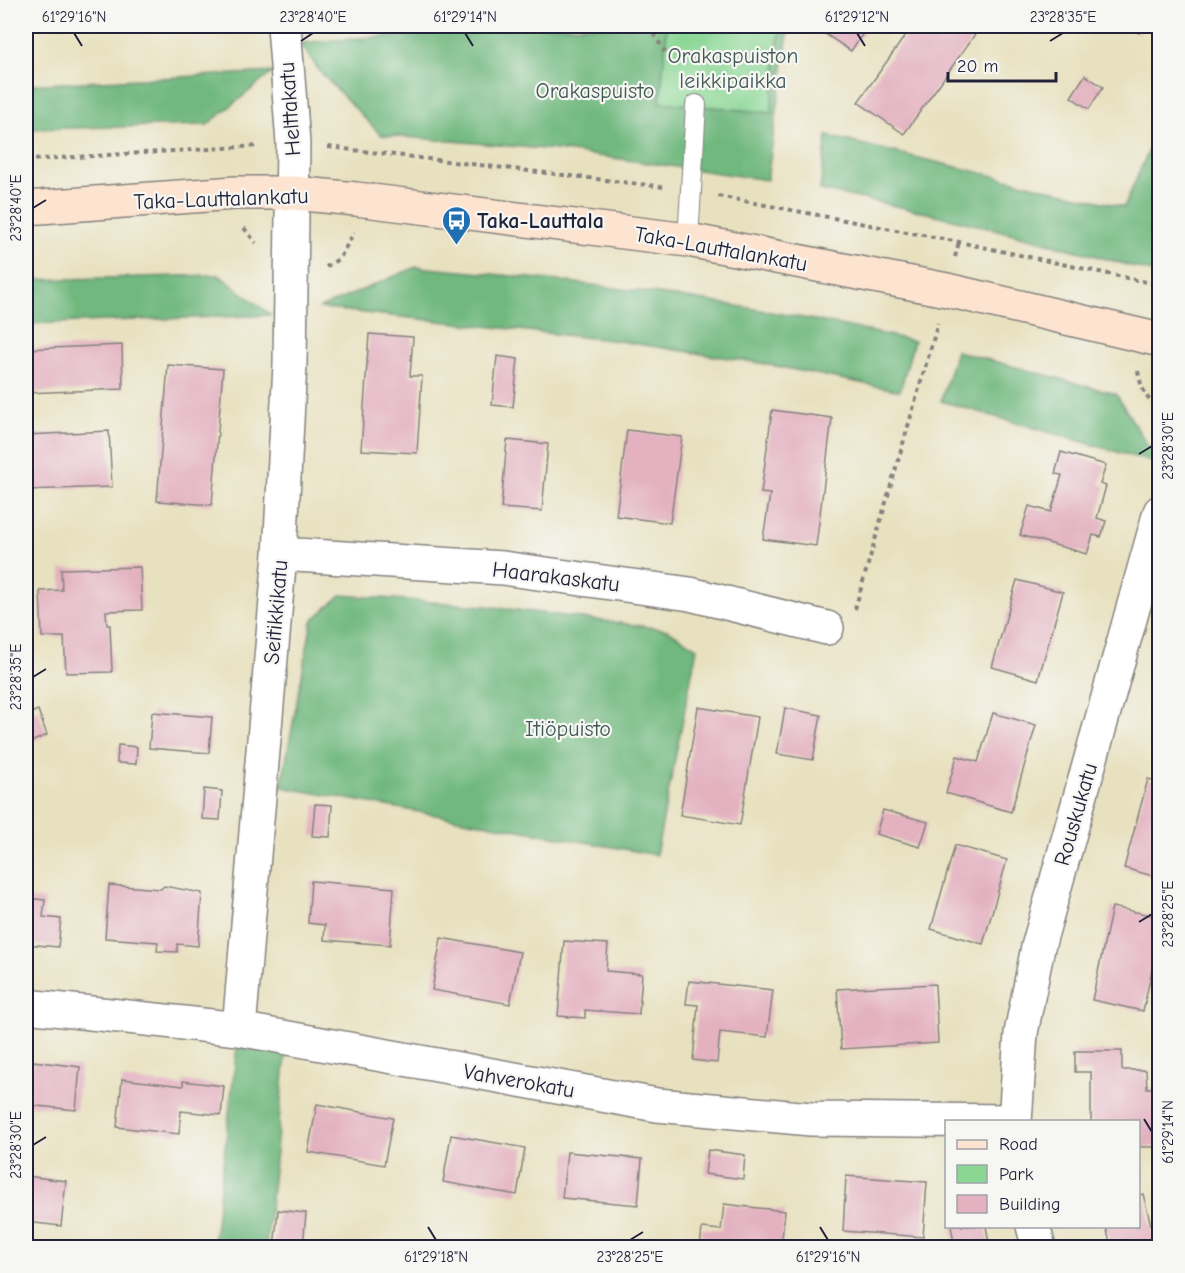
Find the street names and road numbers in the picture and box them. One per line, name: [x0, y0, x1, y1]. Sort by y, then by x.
street label: Helttakatu: [274, 61, 306, 157]
street label: Taka-Lauttalankatu: [133, 183, 309, 215]
street label: Taka-Lauttalankatu: [632, 221, 809, 277]
street label: Haarakaskatu: [491, 556, 621, 598]
street label: Seitikkikatu: [258, 559, 294, 665]
street label: Rouskukatu: [1049, 760, 1103, 869]
street label: Vahverokatu: [461, 1058, 576, 1104]

